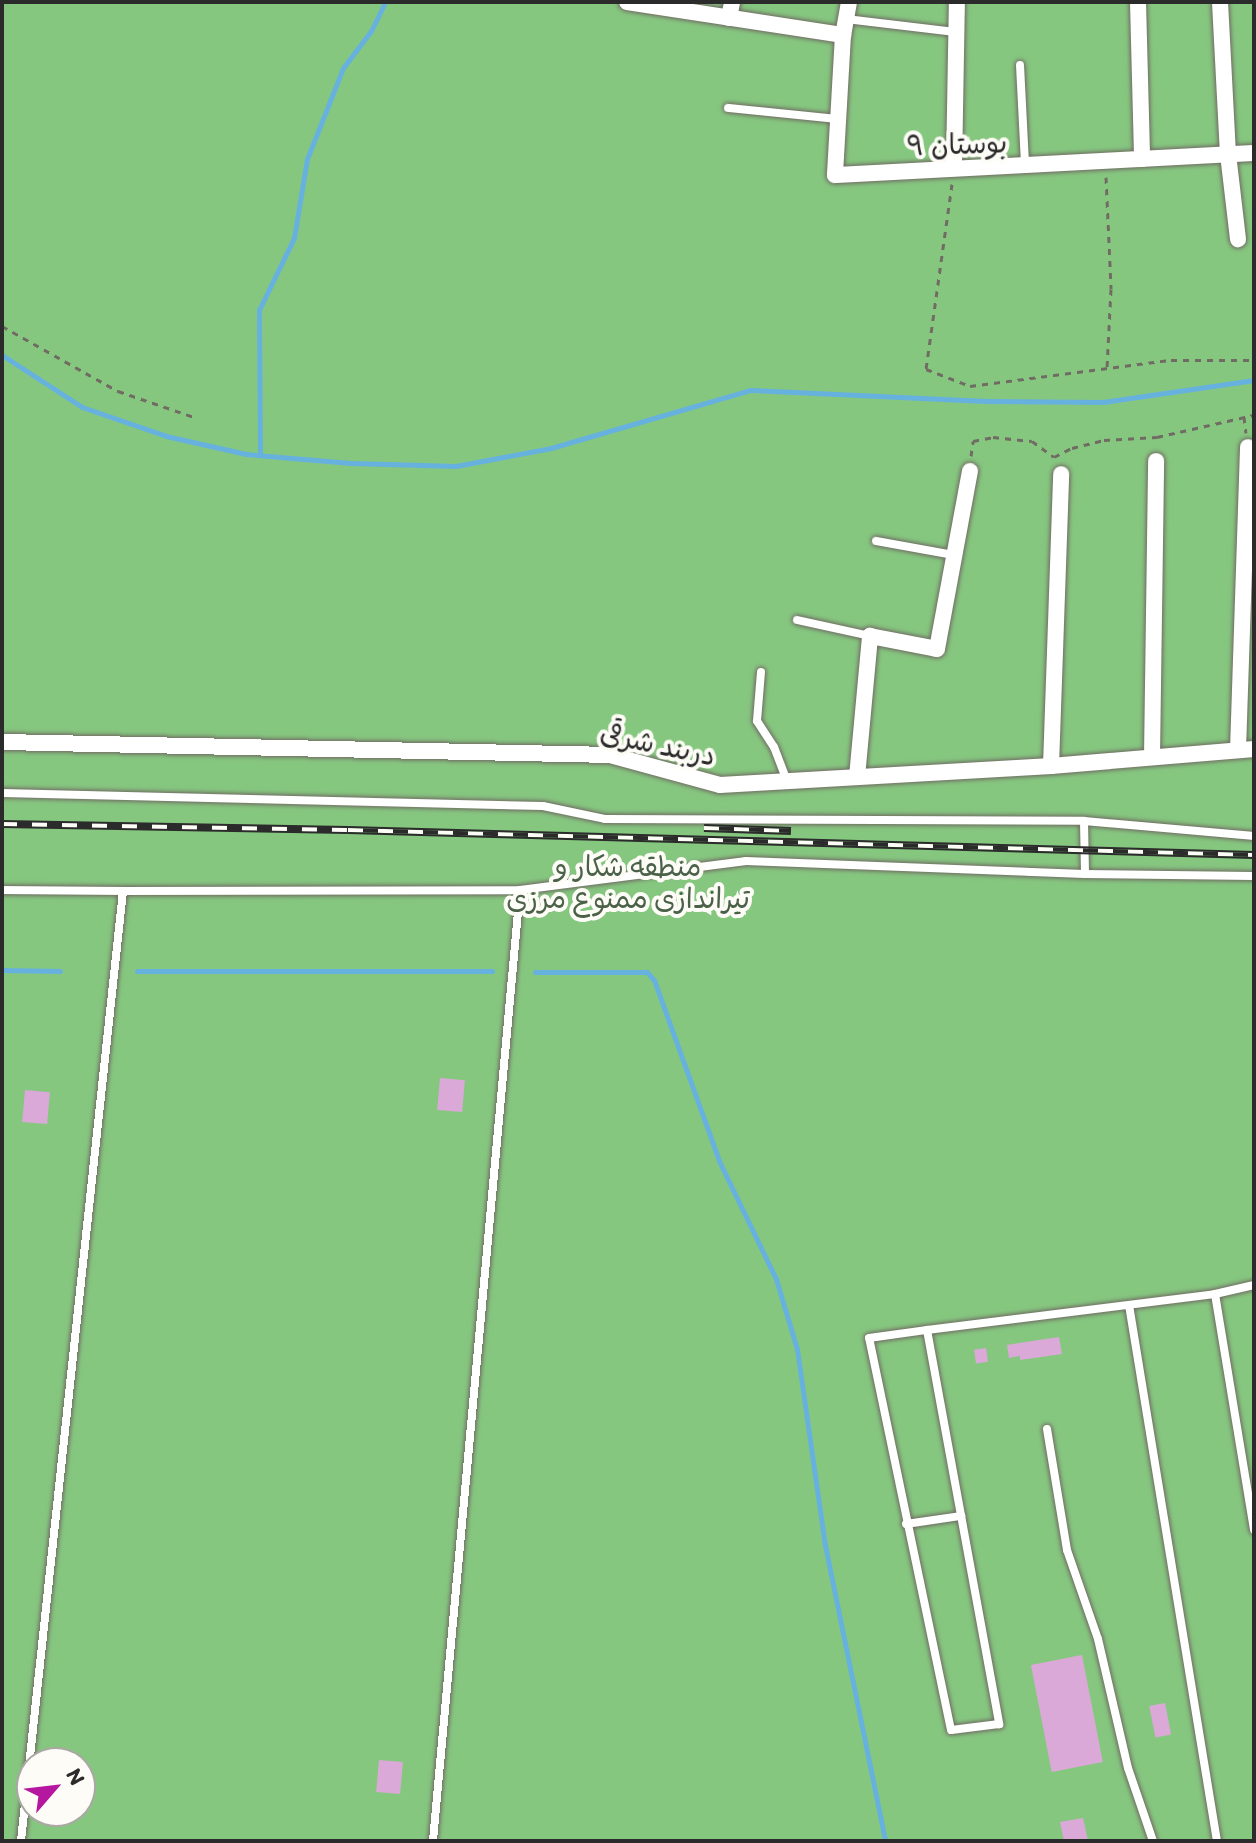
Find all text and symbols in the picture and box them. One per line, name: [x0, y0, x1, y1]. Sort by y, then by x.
street label: بوستان ۹: [906, 125, 1008, 163]
street label: دربند شرقی: [597, 715, 719, 773]
park label: منطقه شکار و تیراندازی ممنوع مرزی: [506, 849, 750, 915]
north arrow: [16, 1747, 96, 1827]
text: N: [60, 1764, 91, 1789]

